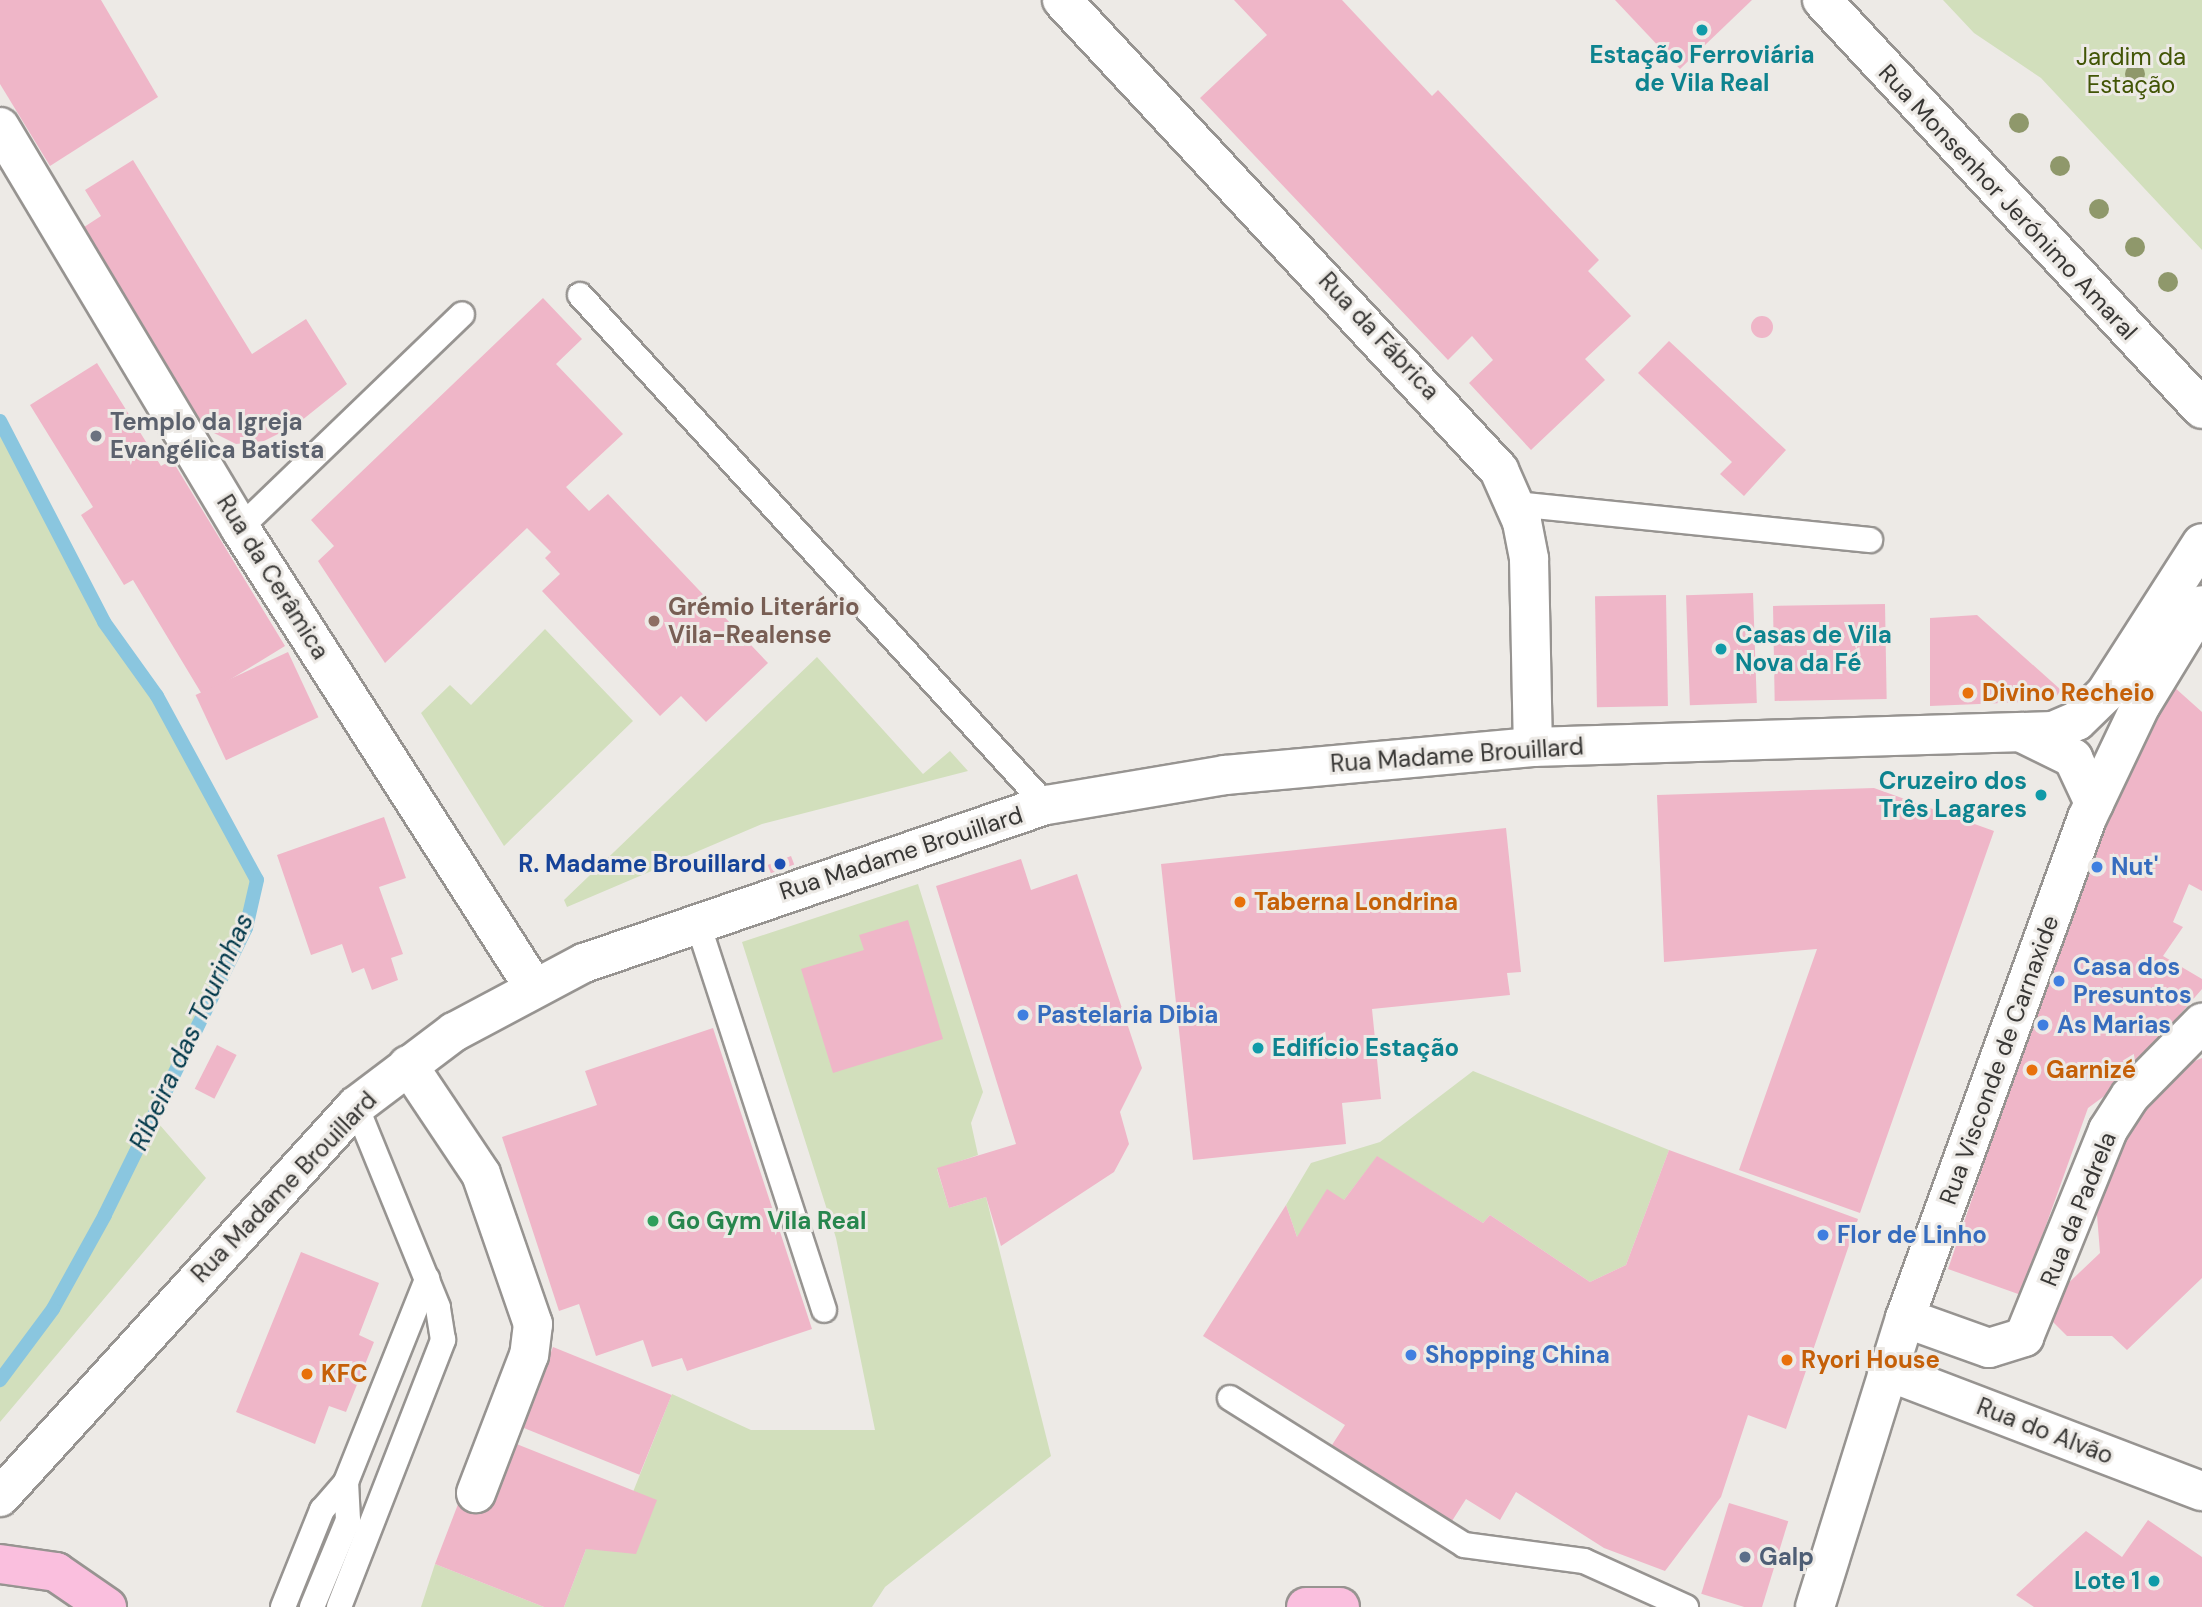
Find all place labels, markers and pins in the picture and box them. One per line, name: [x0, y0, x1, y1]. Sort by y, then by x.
marker: Estação Ferroviária de Vila Real: [1694, 22, 1710, 38]
place label: Estação Ferroviária de Vila Real: [1589, 41, 1815, 97]
place label: Templo da Igreja Evangélica Batista: [110, 408, 324, 464]
marker: Templo da Igreja Evangélica Batista: [88, 428, 104, 444]
place label: Grémio Literário Vila-Realense: [668, 593, 860, 649]
marker: Grémio Literário Vila-Realense: [646, 613, 662, 629]
place label: Casas de Vila Nova da Fé: [1735, 621, 1892, 677]
marker: Casas de Vila Nova da Fé: [1713, 641, 1729, 657]
place label: Divino Recheio: [1982, 679, 2155, 707]
marker: Divino Recheio: [1960, 685, 1976, 701]
place label: Cruzeiro dos Três Lagares: [1879, 767, 2027, 823]
marker: Cruzeiro dos Três Lagares: [2033, 787, 2049, 803]
place label: R. Madame Brouillard: [518, 850, 766, 878]
place label: Nut': [2111, 853, 2158, 881]
marker: R. Madame Brouillard: [772, 856, 788, 872]
marker: Nut': [2089, 859, 2105, 875]
place label: Taberna Londrina: [1254, 888, 1458, 916]
marker: Taberna Londrina: [1232, 894, 1248, 910]
place label: Casa dos Presuntos: [2073, 953, 2192, 1009]
marker: Casa dos Presuntos: [2051, 973, 2067, 989]
place label: Pastelaria Dibia: [1037, 1001, 1218, 1029]
marker: Pastelaria Dibia: [1015, 1007, 1031, 1023]
place label: As Marias: [2057, 1011, 2171, 1039]
marker: As Marias: [2035, 1017, 2051, 1033]
place label: Edifício Estação: [1272, 1034, 1459, 1062]
marker: Edifício Estação: [1250, 1040, 1266, 1056]
place label: Garnizé: [2046, 1056, 2136, 1084]
marker: Garnizé: [2024, 1062, 2040, 1078]
place label: Go Gym Vila Real: [667, 1207, 866, 1235]
marker: Go Gym Vila Real: [645, 1213, 661, 1229]
place label: Flor de Linho: [1837, 1221, 1987, 1249]
marker: Flor de Linho: [1815, 1227, 1831, 1243]
place label: Shopping China: [1425, 1341, 1610, 1369]
place label: Ryori House: [1801, 1346, 1940, 1374]
marker: Shopping China: [1403, 1347, 1419, 1363]
marker: Ryori House: [1779, 1352, 1795, 1368]
place label: KFC: [321, 1360, 368, 1388]
marker: KFC: [299, 1366, 315, 1382]
place label: Galp: [1759, 1543, 1814, 1571]
marker: Galp: [1737, 1549, 1753, 1565]
place label: Lote 1: [2074, 1567, 2140, 1595]
marker: Lote 1: [2146, 1573, 2162, 1589]

